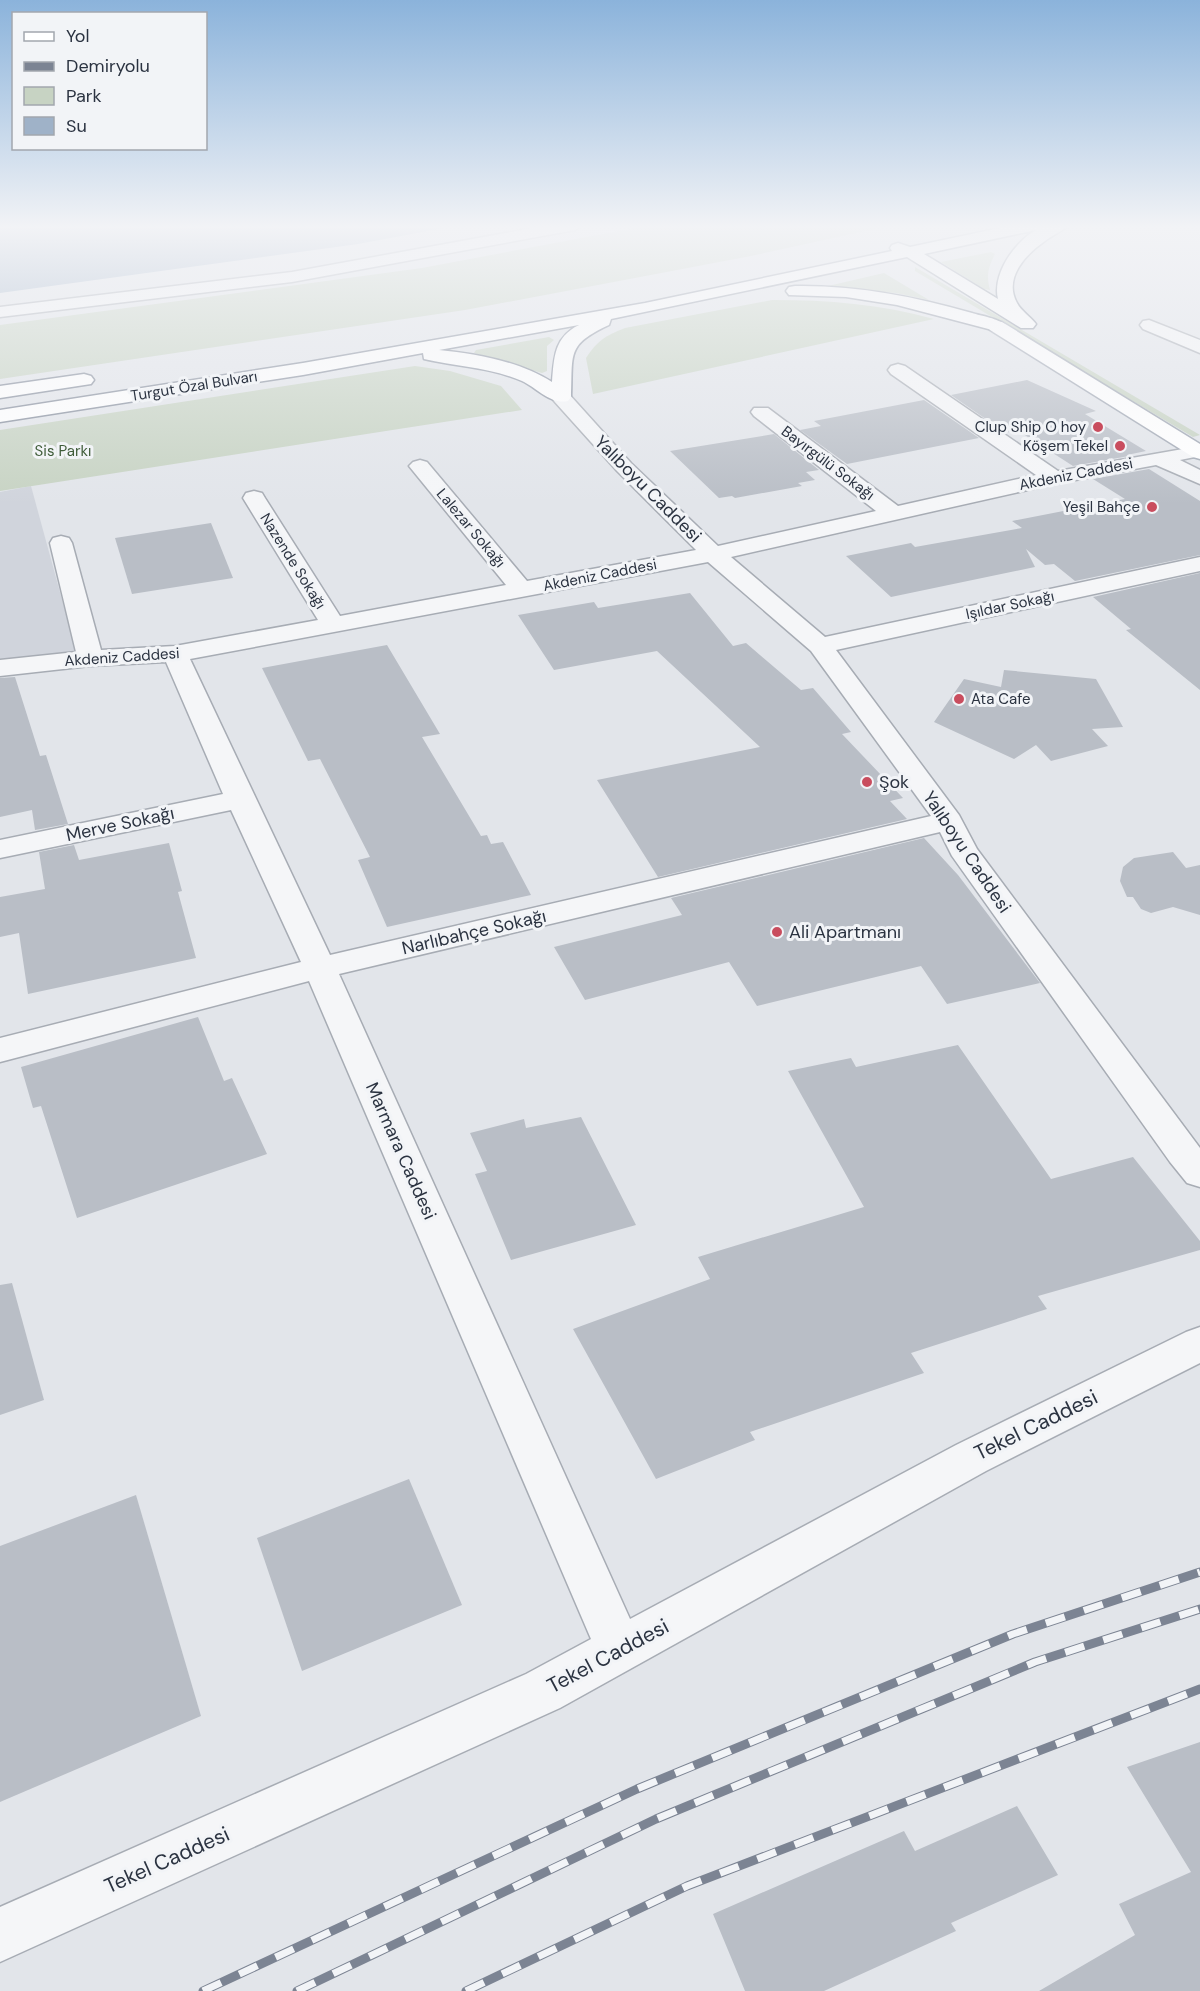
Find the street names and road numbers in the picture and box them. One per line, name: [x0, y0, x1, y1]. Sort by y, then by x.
street label: Turgut Özal Bulvarı: [129, 366, 259, 406]
street label: Bayırgülü Sokağı: [777, 421, 879, 505]
street label: Yalıboyu Caddesi: [589, 430, 707, 548]
street label: Akdeniz Caddesi: [1017, 453, 1135, 495]
street label: Lalezar Sokağı: [432, 484, 510, 572]
street label: Nazende Sokağı: [256, 509, 330, 613]
street label: Akdeniz Caddesi: [541, 554, 659, 596]
street label: Işıldar Sokağı: [964, 586, 1056, 624]
street label: Akdeniz Caddesi: [64, 643, 180, 671]
street label: Yalıboyu Caddesi: [917, 786, 1017, 918]
street label: Merve Sokağı: [64, 801, 176, 847]
street label: Narlıbahçe Sokağı: [399, 904, 549, 960]
street label: Marmara Caddesi: [360, 1079, 442, 1223]
street label: Tekel Caddesi: [970, 1383, 1102, 1467]
street label: Tekel Caddesi: [542, 1612, 674, 1700]
street label: Tekel Caddesi: [100, 1820, 234, 1900]

